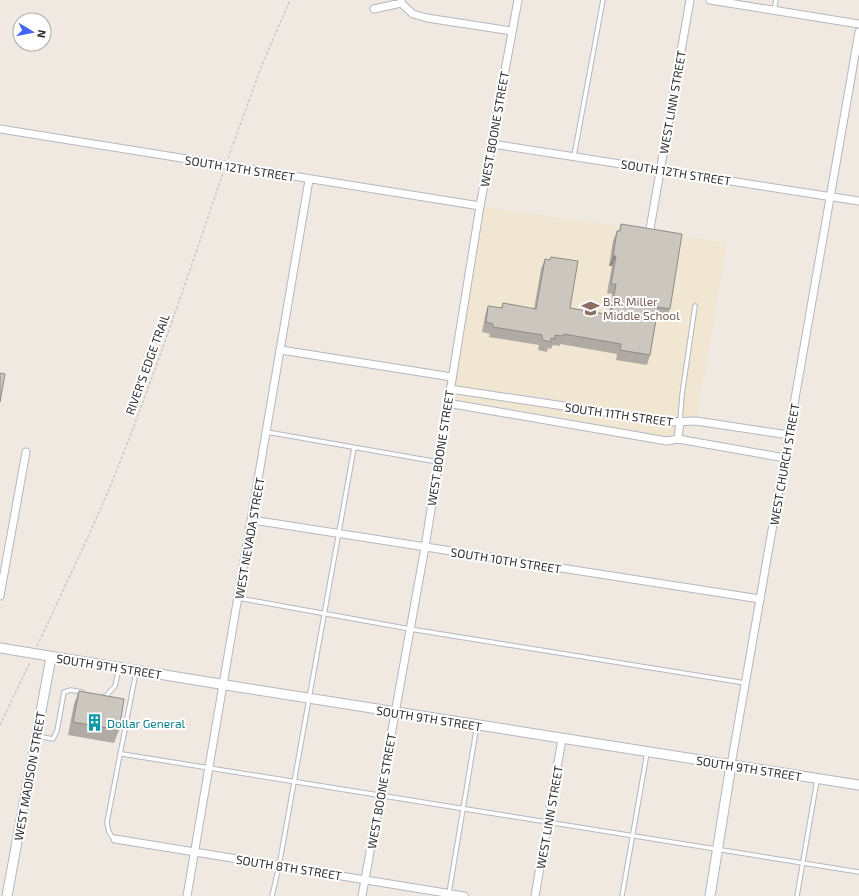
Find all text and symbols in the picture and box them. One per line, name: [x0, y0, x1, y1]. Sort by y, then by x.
north arrow: [12, 12, 52, 52]
text: N: [35, 29, 49, 39]
street label: WEST LINN STREET: [656, 49, 688, 155]
street label: WEST BOONE STREET: [477, 70, 511, 188]
street label: SOUTH 12TH STREET: [184, 152, 296, 184]
street label: SOUTH 12TH STREET: [620, 156, 732, 188]
place label: B.R. Miller Middle School: [603, 294, 680, 322]
school or university icon: B.R. Miller Middle School: [580, 298, 600, 318]
street label: RIVER'S EDGE TRAIL: [122, 312, 172, 416]
street label: WEST BOONE STREET: [424, 389, 456, 507]
street label: SOUTH 11TH STREET: [564, 399, 674, 429]
street label: WEST CHURCH STREET: [766, 402, 802, 526]
street label: WEST NEVADA STREET: [231, 476, 267, 600]
street label: SOUTH 10TH STREET: [450, 544, 562, 576]
street label: SOUTH 9TH STREET: [55, 651, 163, 681]
street label: SOUTH 9TH STREET: [375, 703, 483, 733]
street label: WEST MADISON STREET: [11, 710, 47, 842]
building icon: Dollar General: [84, 713, 104, 733]
place label: Dollar General: [107, 716, 186, 730]
street label: WEST BOONE STREET: [364, 732, 398, 850]
street label: SOUTH 9TH STREET: [695, 753, 803, 783]
street label: WEST LINN STREET: [533, 764, 565, 870]
street label: SOUTH 8TH STREET: [235, 852, 343, 882]

